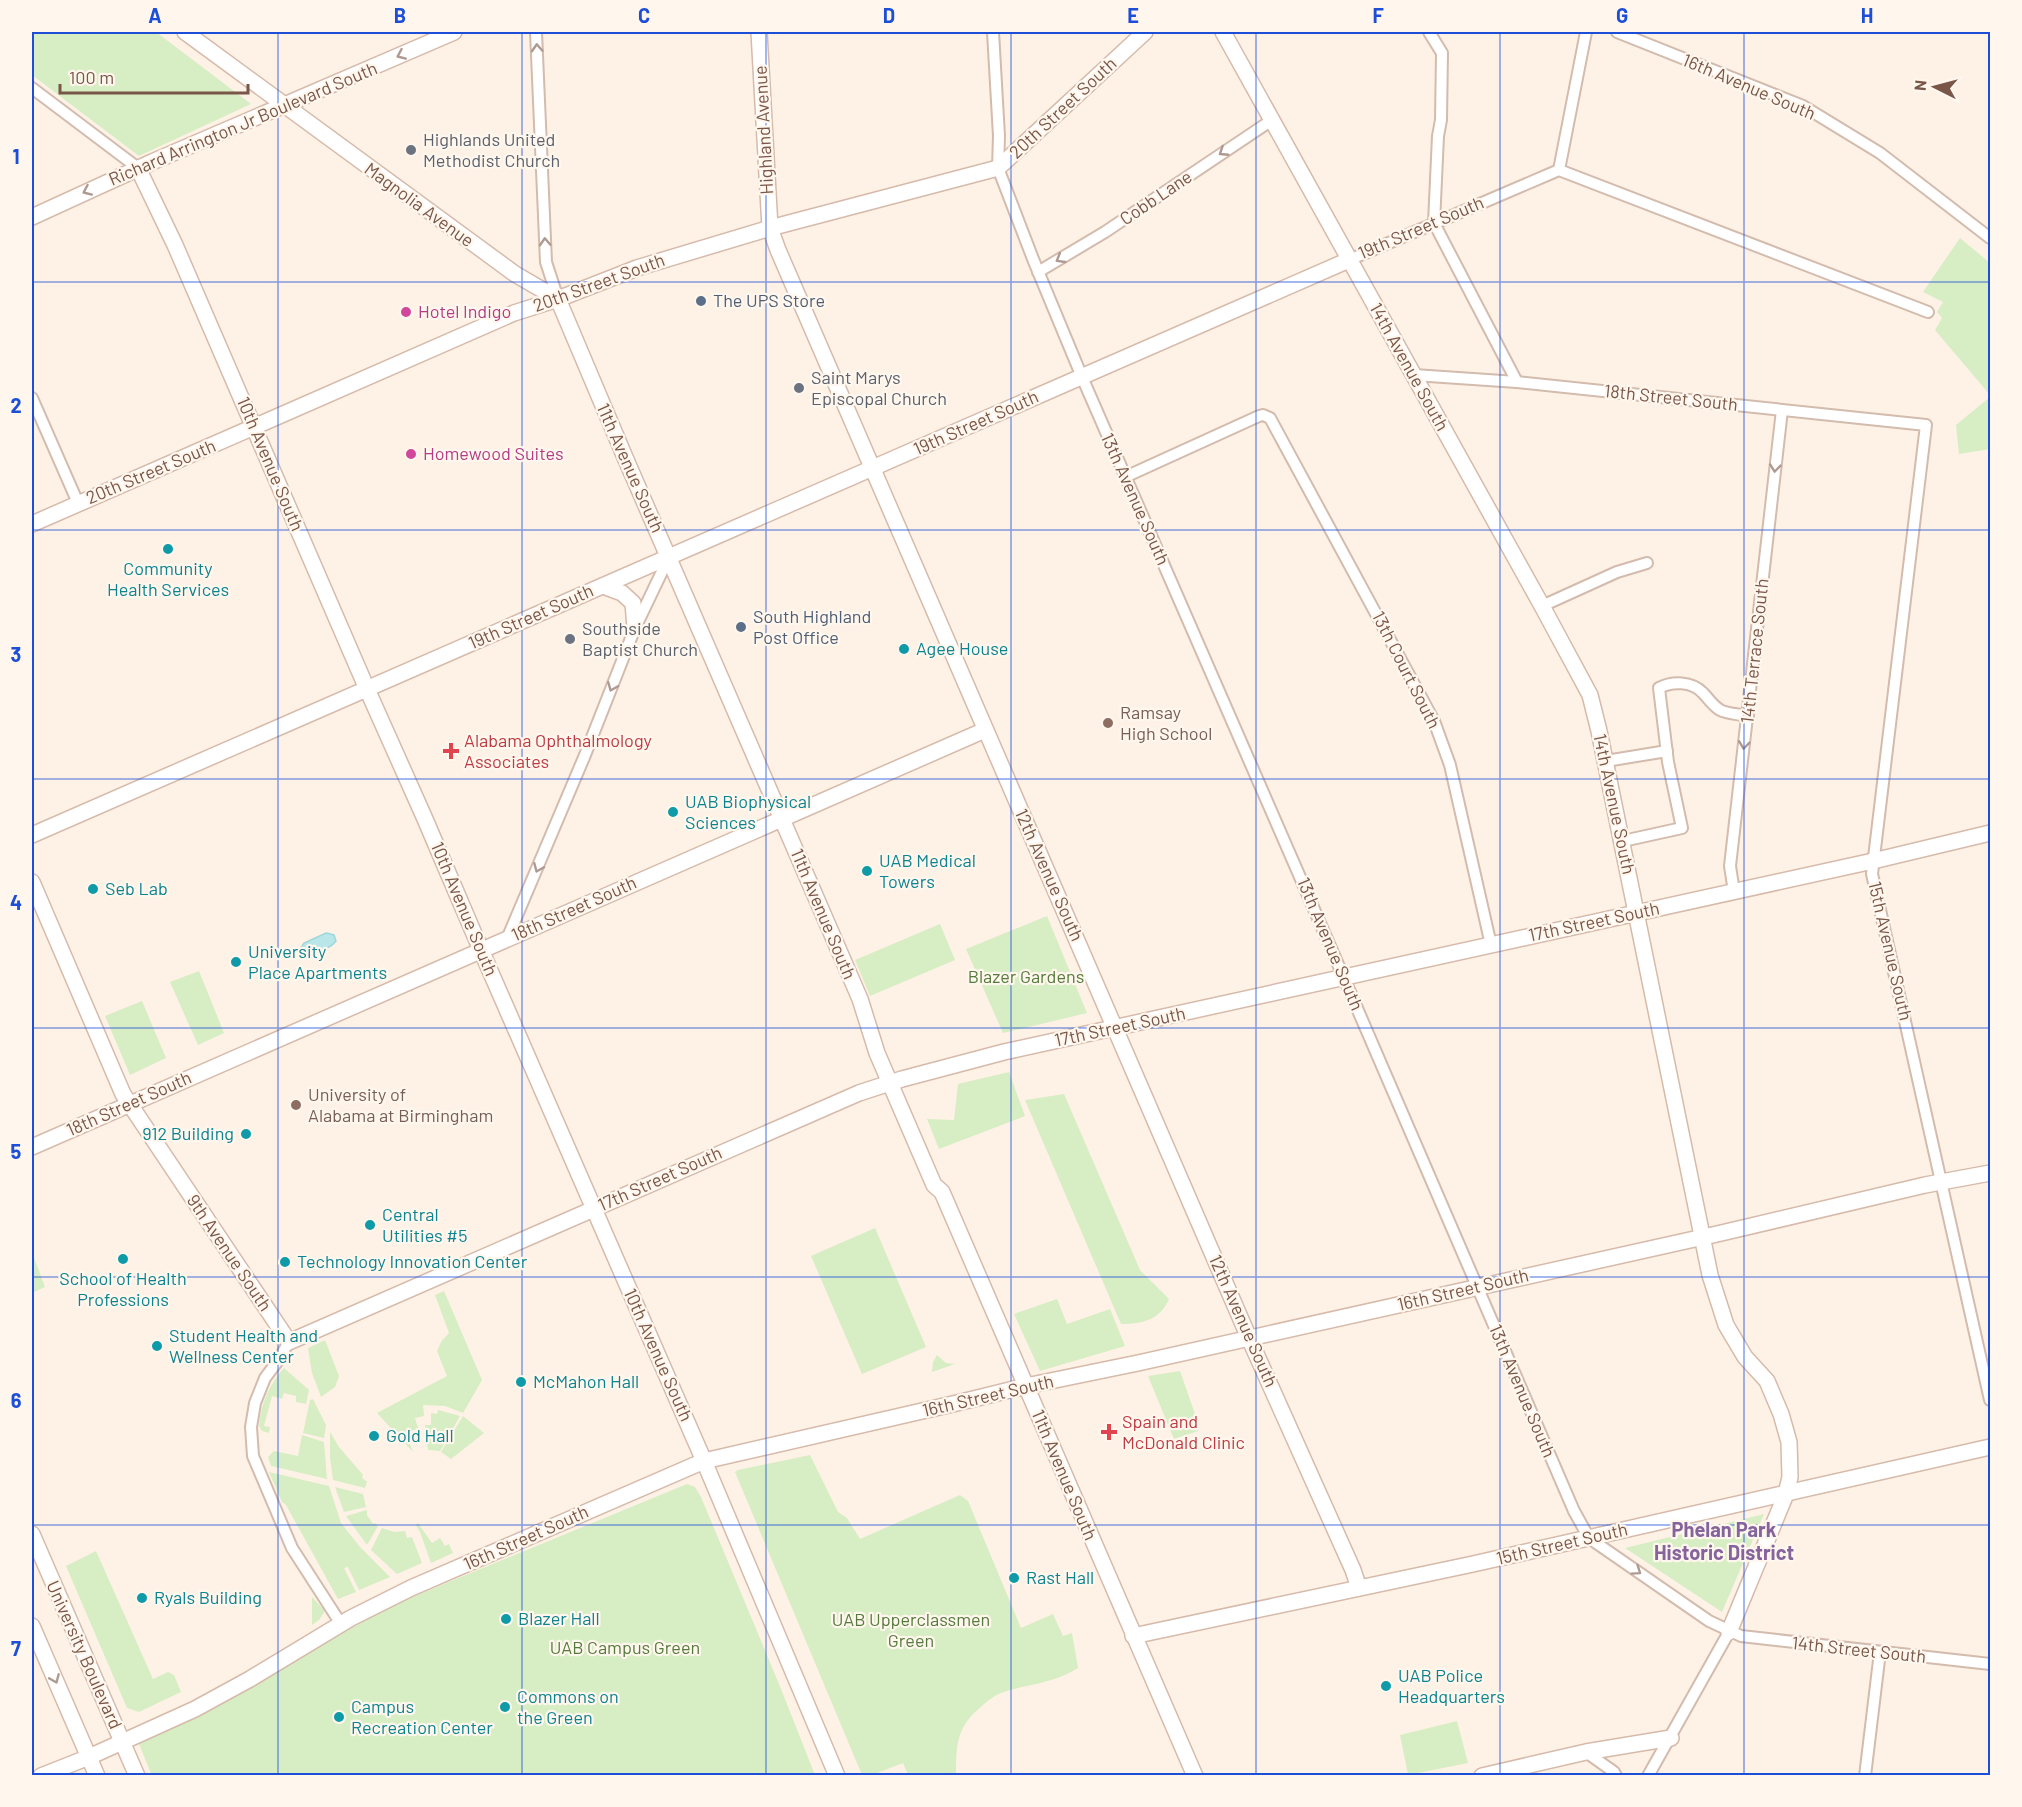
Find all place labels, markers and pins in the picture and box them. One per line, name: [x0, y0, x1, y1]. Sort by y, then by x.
place label: Highlands United Methodist Church: [423, 128, 560, 171]
marker: Highlands United Methodist Church: [404, 143, 418, 157]
place label: The UPS Store: [713, 289, 825, 311]
marker: The UPS Store: [694, 294, 708, 308]
place label: Hotel Indigo: [418, 300, 511, 322]
marker: Hotel Indigo: [399, 305, 413, 319]
place label: Saint Marys Episcopal Church: [811, 366, 947, 409]
marker: Saint Marys Episcopal Church: [792, 381, 806, 395]
place label: Homewood Suites: [423, 442, 564, 464]
marker: Homewood Suites: [404, 447, 418, 461]
marker: Community Health Services: [161, 542, 175, 556]
place label: Community Health Services: [107, 557, 229, 600]
place label: South Highland Post Office: [753, 605, 871, 648]
place label: Southside Baptist Church: [582, 617, 698, 660]
marker: South Highland Post Office: [734, 620, 748, 634]
marker: Southside Baptist Church: [563, 632, 577, 646]
place label: Agee House: [916, 637, 1008, 659]
marker: Agee House: [897, 642, 911, 656]
place label: Ramsay High School: [1120, 701, 1213, 744]
marker: Ramsay High School: [1101, 716, 1115, 730]
place label: Alabama Ophthalmology Associates: [464, 729, 652, 772]
marker: Alabama Ophthalmology Associates: [442, 742, 460, 760]
place label: UAB Biophysical Sciences: [685, 790, 811, 833]
marker: UAB Biophysical Sciences: [666, 805, 680, 819]
place label: UAB Medical Towers: [879, 849, 976, 892]
marker: UAB Medical Towers: [860, 864, 874, 878]
place label: Seb Lab: [105, 877, 168, 899]
marker: Seb Lab: [86, 882, 100, 896]
place label: University Place Apartments: [248, 940, 387, 983]
marker: University Place Apartments: [229, 955, 243, 969]
place label: University of Alabama at Birmingham: [308, 1083, 493, 1126]
marker: University of Alabama at Birmingham: [289, 1098, 303, 1112]
place label: 912 Building: [142, 1122, 234, 1144]
marker: 912 Building: [239, 1127, 253, 1141]
place label: Central Utilities #5: [382, 1203, 467, 1246]
marker: Central Utilities #5: [363, 1218, 377, 1232]
place label: Technology Innovation Center: [297, 1250, 528, 1272]
marker: School of Health Professions: [116, 1252, 130, 1266]
marker: Technology Innovation Center: [278, 1255, 292, 1269]
place label: School of Health Professions: [59, 1267, 187, 1310]
place label: Student Health and Wellness Center: [169, 1324, 318, 1367]
marker: Student Health and Wellness Center: [150, 1339, 164, 1353]
place label: McMahon Hall: [533, 1370, 639, 1392]
marker: McMahon Hall: [514, 1375, 528, 1389]
place label: Spain and McDonald Clinic: [1122, 1410, 1245, 1453]
marker: Spain and McDonald Clinic: [1100, 1423, 1118, 1441]
place label: Gold Hall: [386, 1424, 454, 1446]
marker: Gold Hall: [367, 1429, 381, 1443]
place label: Rast Hall: [1026, 1566, 1094, 1588]
marker: Rast Hall: [1007, 1571, 1021, 1585]
place label: Ryals Building: [154, 1586, 262, 1608]
marker: Ryals Building: [135, 1591, 149, 1605]
place label: Blazer Hall: [518, 1607, 600, 1629]
marker: Blazer Hall: [499, 1612, 513, 1626]
place label: UAB Police Headquarters: [1398, 1664, 1505, 1707]
marker: UAB Police Headquarters: [1379, 1679, 1393, 1693]
place label: Commons on the Green: [517, 1685, 619, 1728]
place label: Campus Recreation Center: [351, 1695, 493, 1738]
marker: Commons on the Green: [498, 1700, 512, 1714]
marker: Campus Recreation Center: [332, 1710, 346, 1724]

